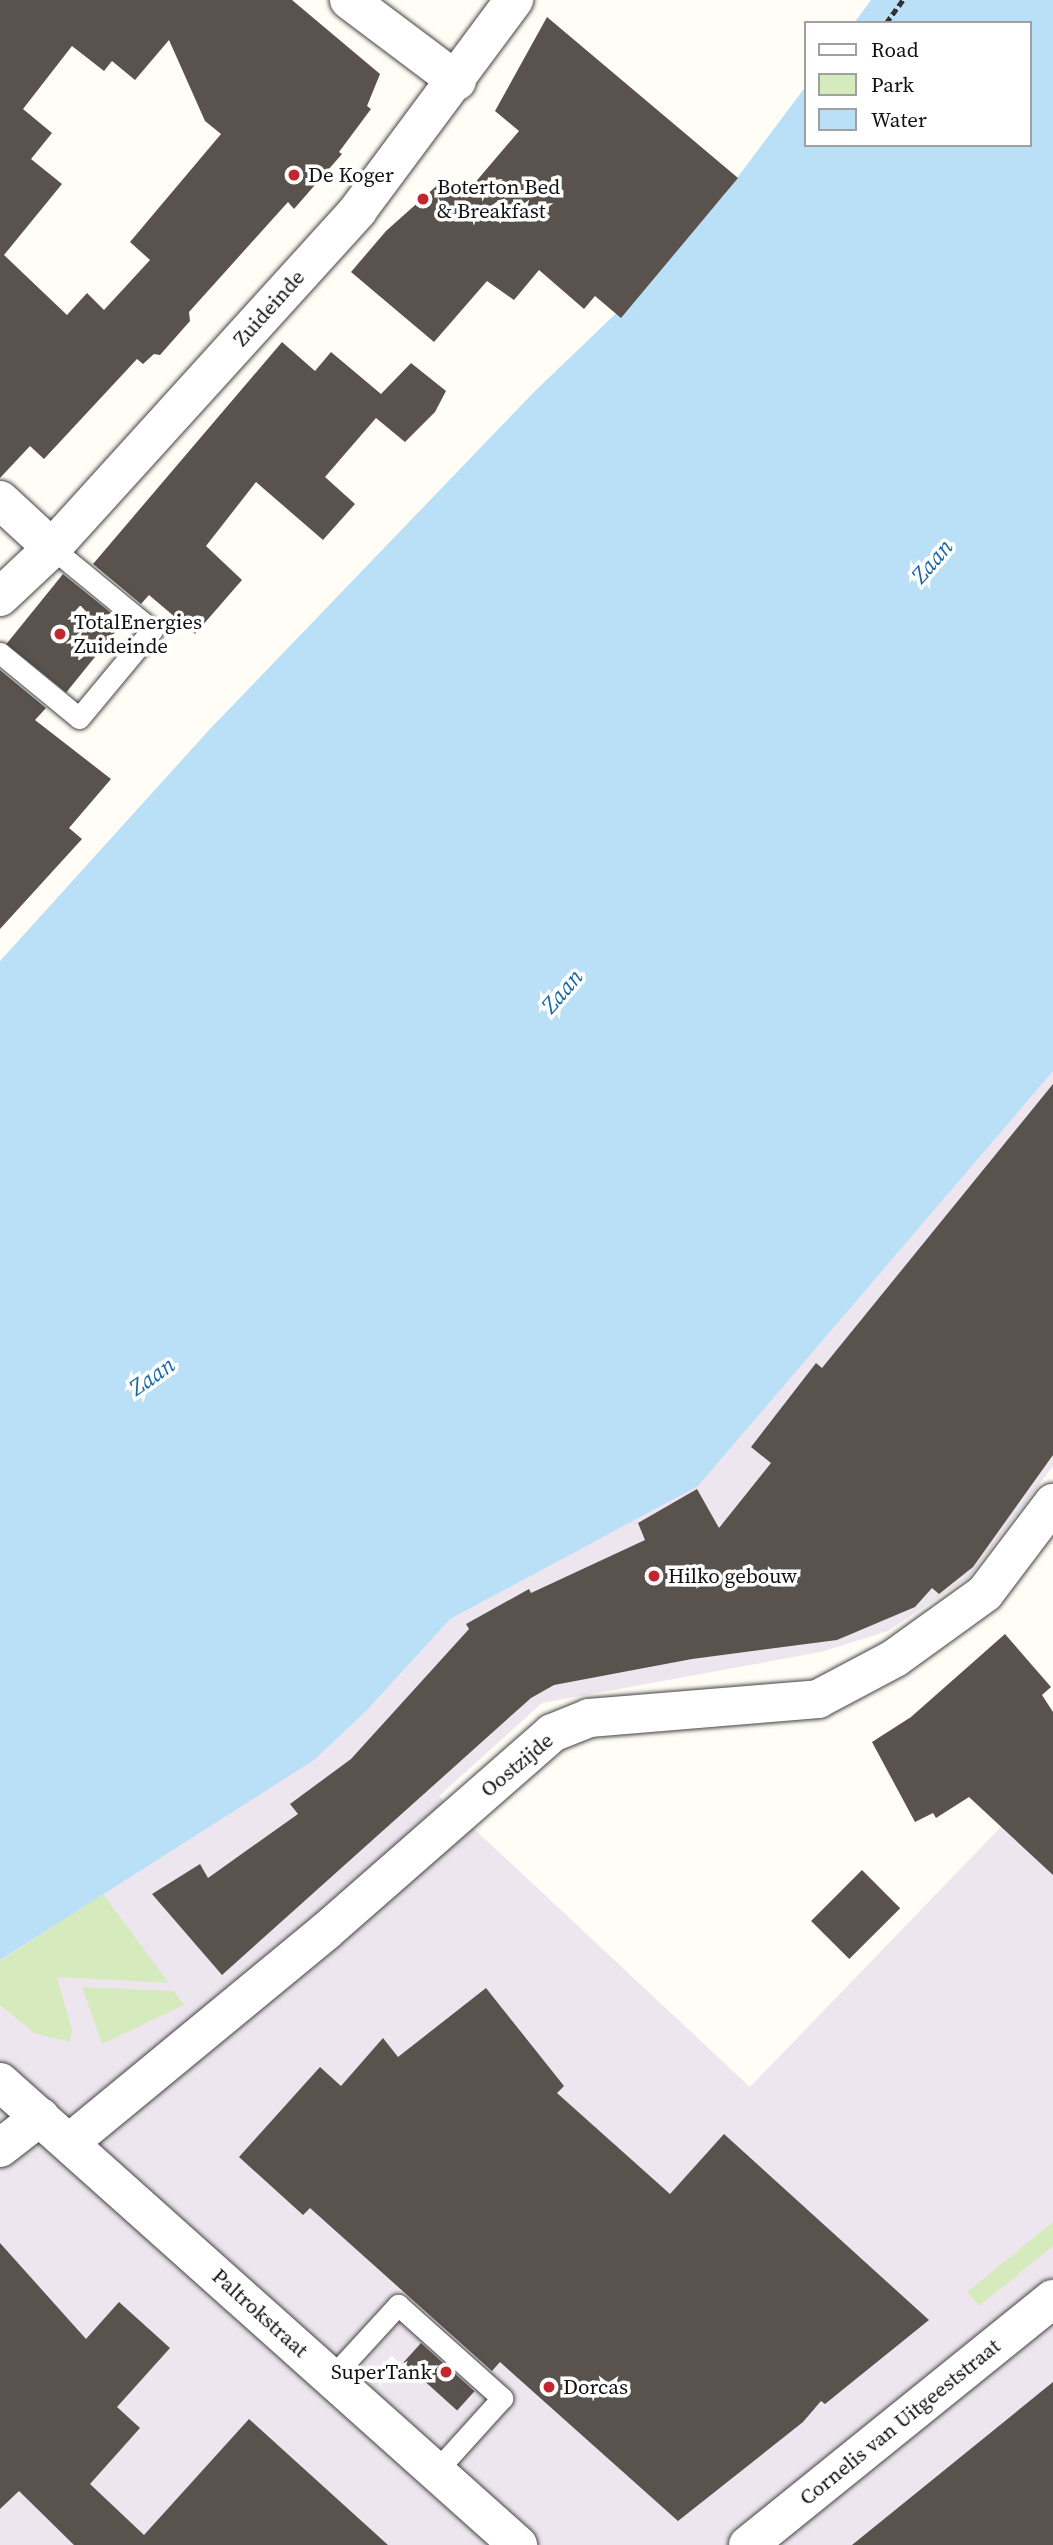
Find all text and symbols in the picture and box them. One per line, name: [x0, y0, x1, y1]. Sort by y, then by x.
legend: [804, 21, 1032, 147]
text: Road: [871, 35, 919, 64]
text: Park: [871, 70, 914, 99]
text: Water: [871, 105, 927, 134]
place label: De Koger: [308, 162, 394, 188]
marker: De Koger: [286, 167, 302, 183]
place label: Boterton Bed & Breakfast: [437, 174, 560, 224]
marker: Boterton Bed & Breakfast: [415, 191, 431, 207]
street label: Zuideinde: [228, 265, 310, 351]
water label: Zaan: [905, 533, 959, 589]
place label: TotalEnergies Zuideinde: [74, 609, 202, 659]
marker: TotalEnergies Zuideinde: [52, 626, 68, 642]
water label: Zaan: [535, 963, 589, 1019]
water label: Zaan: [124, 1351, 180, 1401]
place label: Hilko gebouw: [668, 1563, 797, 1589]
marker: Hilko gebouw: [646, 1568, 662, 1584]
street label: Oostzijde: [476, 1728, 558, 1802]
street label: Paltrokstraat: [207, 2263, 313, 2363]
street label: Cornelis van Uitgeeststraat: [795, 2333, 1005, 2511]
place label: SuperTank: [331, 2359, 432, 2385]
marker: SuperTank: [438, 2364, 454, 2380]
place label: Dorcas: [563, 2374, 628, 2400]
marker: Dorcas: [541, 2379, 557, 2395]

